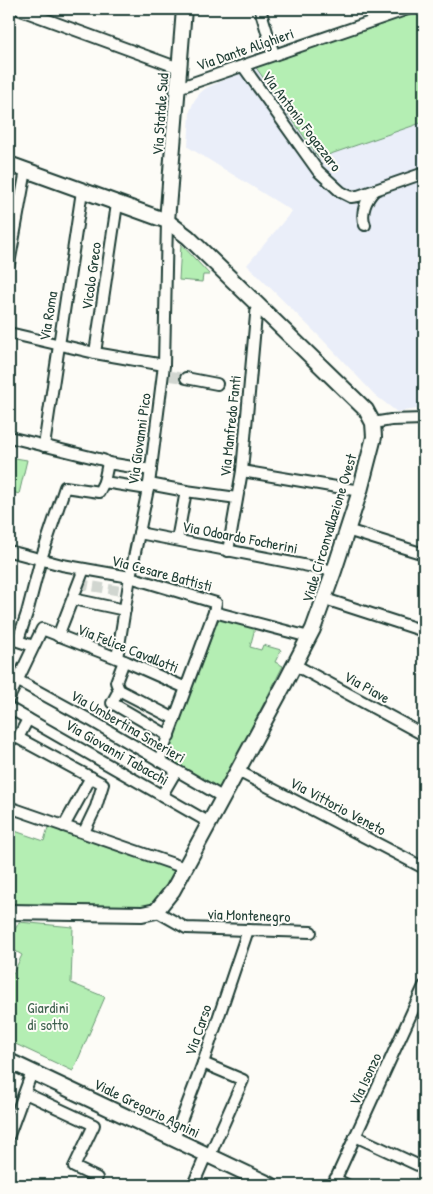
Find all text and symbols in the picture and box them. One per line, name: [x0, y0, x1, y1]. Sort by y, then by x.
street label: Via Dante Alighieri: [194, 23, 296, 75]
street label: Via Antonio Fogazzaro: [257, 66, 347, 176]
street label: Via Statale Sud: [147, 72, 173, 156]
street label: Vicolo Greco: [76, 241, 106, 311]
street label: Via Roma: [34, 290, 62, 342]
street label: Via Manfredo Fanti: [214, 374, 246, 478]
street label: Via Giovanni Pico: [122, 392, 156, 486]
street label: Viale Circonvallazione Ovest: [296, 450, 362, 605]
street label: Via Odoardo Focherini: [180, 515, 300, 559]
street label: Via Cesare Battisti: [109, 549, 215, 597]
street label: Via Felice Cavallotti: [74, 618, 182, 678]
street label: Via Piave: [340, 666, 394, 708]
street label: Via Umbertina Smerieri: [67, 685, 189, 767]
street label: Via Giovanni Tabacchi: [61, 714, 173, 790]
street label: Via Vittorio Veneto: [286, 772, 390, 840]
street label: via Montenegro: [207, 903, 291, 927]
park label: Giardini di sotto: [27, 997, 69, 1035]
street label: Via Carso: [179, 1002, 217, 1058]
street label: Via Isonzo: [344, 1049, 386, 1109]
street label: Viale Gregorio Agnini: [90, 1073, 204, 1143]

